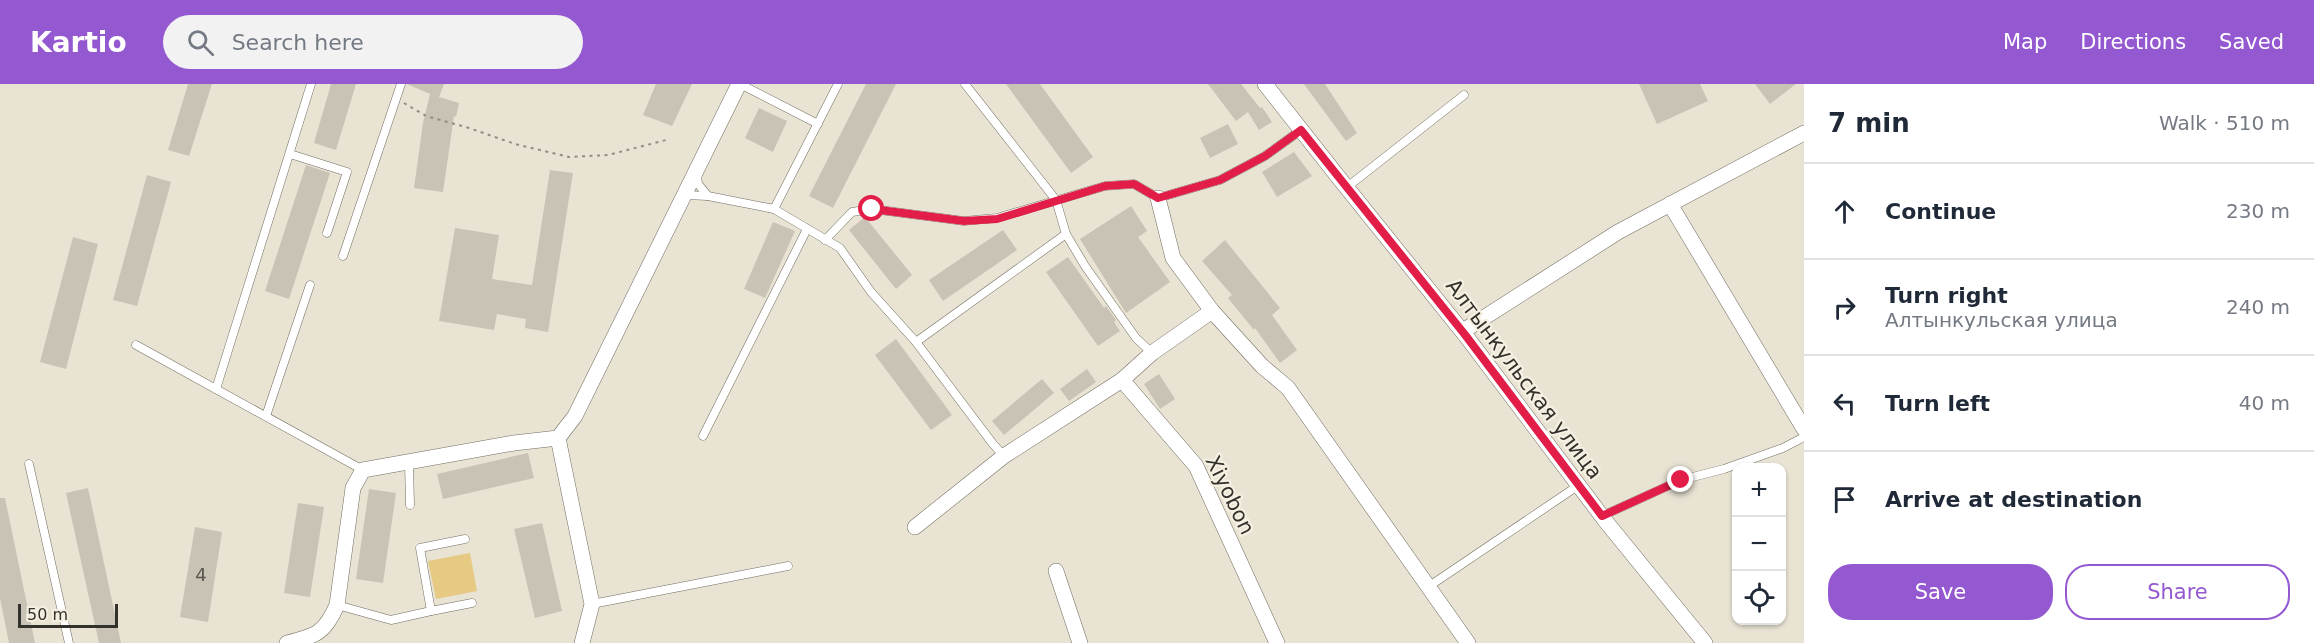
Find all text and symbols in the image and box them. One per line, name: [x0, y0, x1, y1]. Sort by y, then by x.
search box: [163, 15, 583, 69]
text: Kartio: [30, 26, 127, 59]
icon: search: [184, 26, 217, 59]
text: Search here: [232, 30, 364, 55]
text: Map: [2003, 30, 2047, 54]
text: Directions: [2080, 30, 2186, 54]
text: Saved: [2219, 30, 2284, 54]
text: 7 min: [1828, 108, 1910, 138]
text: Walk · 510 m: [2159, 111, 2290, 135]
route start: [858, 195, 884, 221]
icon: ahead: [1828, 195, 1861, 228]
text: Continue: [1885, 199, 1996, 224]
text: 230 m: [2226, 199, 2290, 223]
street label: Алтынкульская улица: [1441, 274, 1607, 484]
text: Turn right: [1885, 283, 2008, 308]
icon: right: [1828, 291, 1861, 324]
text: 240 m: [2226, 295, 2290, 319]
text: Алтынкульская улица: [1885, 308, 2118, 332]
icon: left: [1828, 387, 1861, 420]
text: Turn left: [1885, 391, 1990, 416]
text: 40 m: [2239, 391, 2290, 415]
street label: Xiyobon: [1201, 452, 1259, 538]
map controls: [1732, 463, 1786, 625]
button: +: [1732, 463, 1786, 517]
route end: [1667, 466, 1693, 492]
icon: arrive: [1828, 483, 1861, 516]
text: Arrive at destination: [1885, 487, 2142, 512]
button: −: [1732, 517, 1786, 571]
house number: 4: [195, 564, 207, 585]
button: Save: [1828, 564, 2053, 620]
button: Share: [2065, 564, 2290, 620]
button: locate: [1732, 571, 1786, 625]
scale bar: [18, 601, 118, 628]
text: 50 m: [27, 605, 68, 624]

